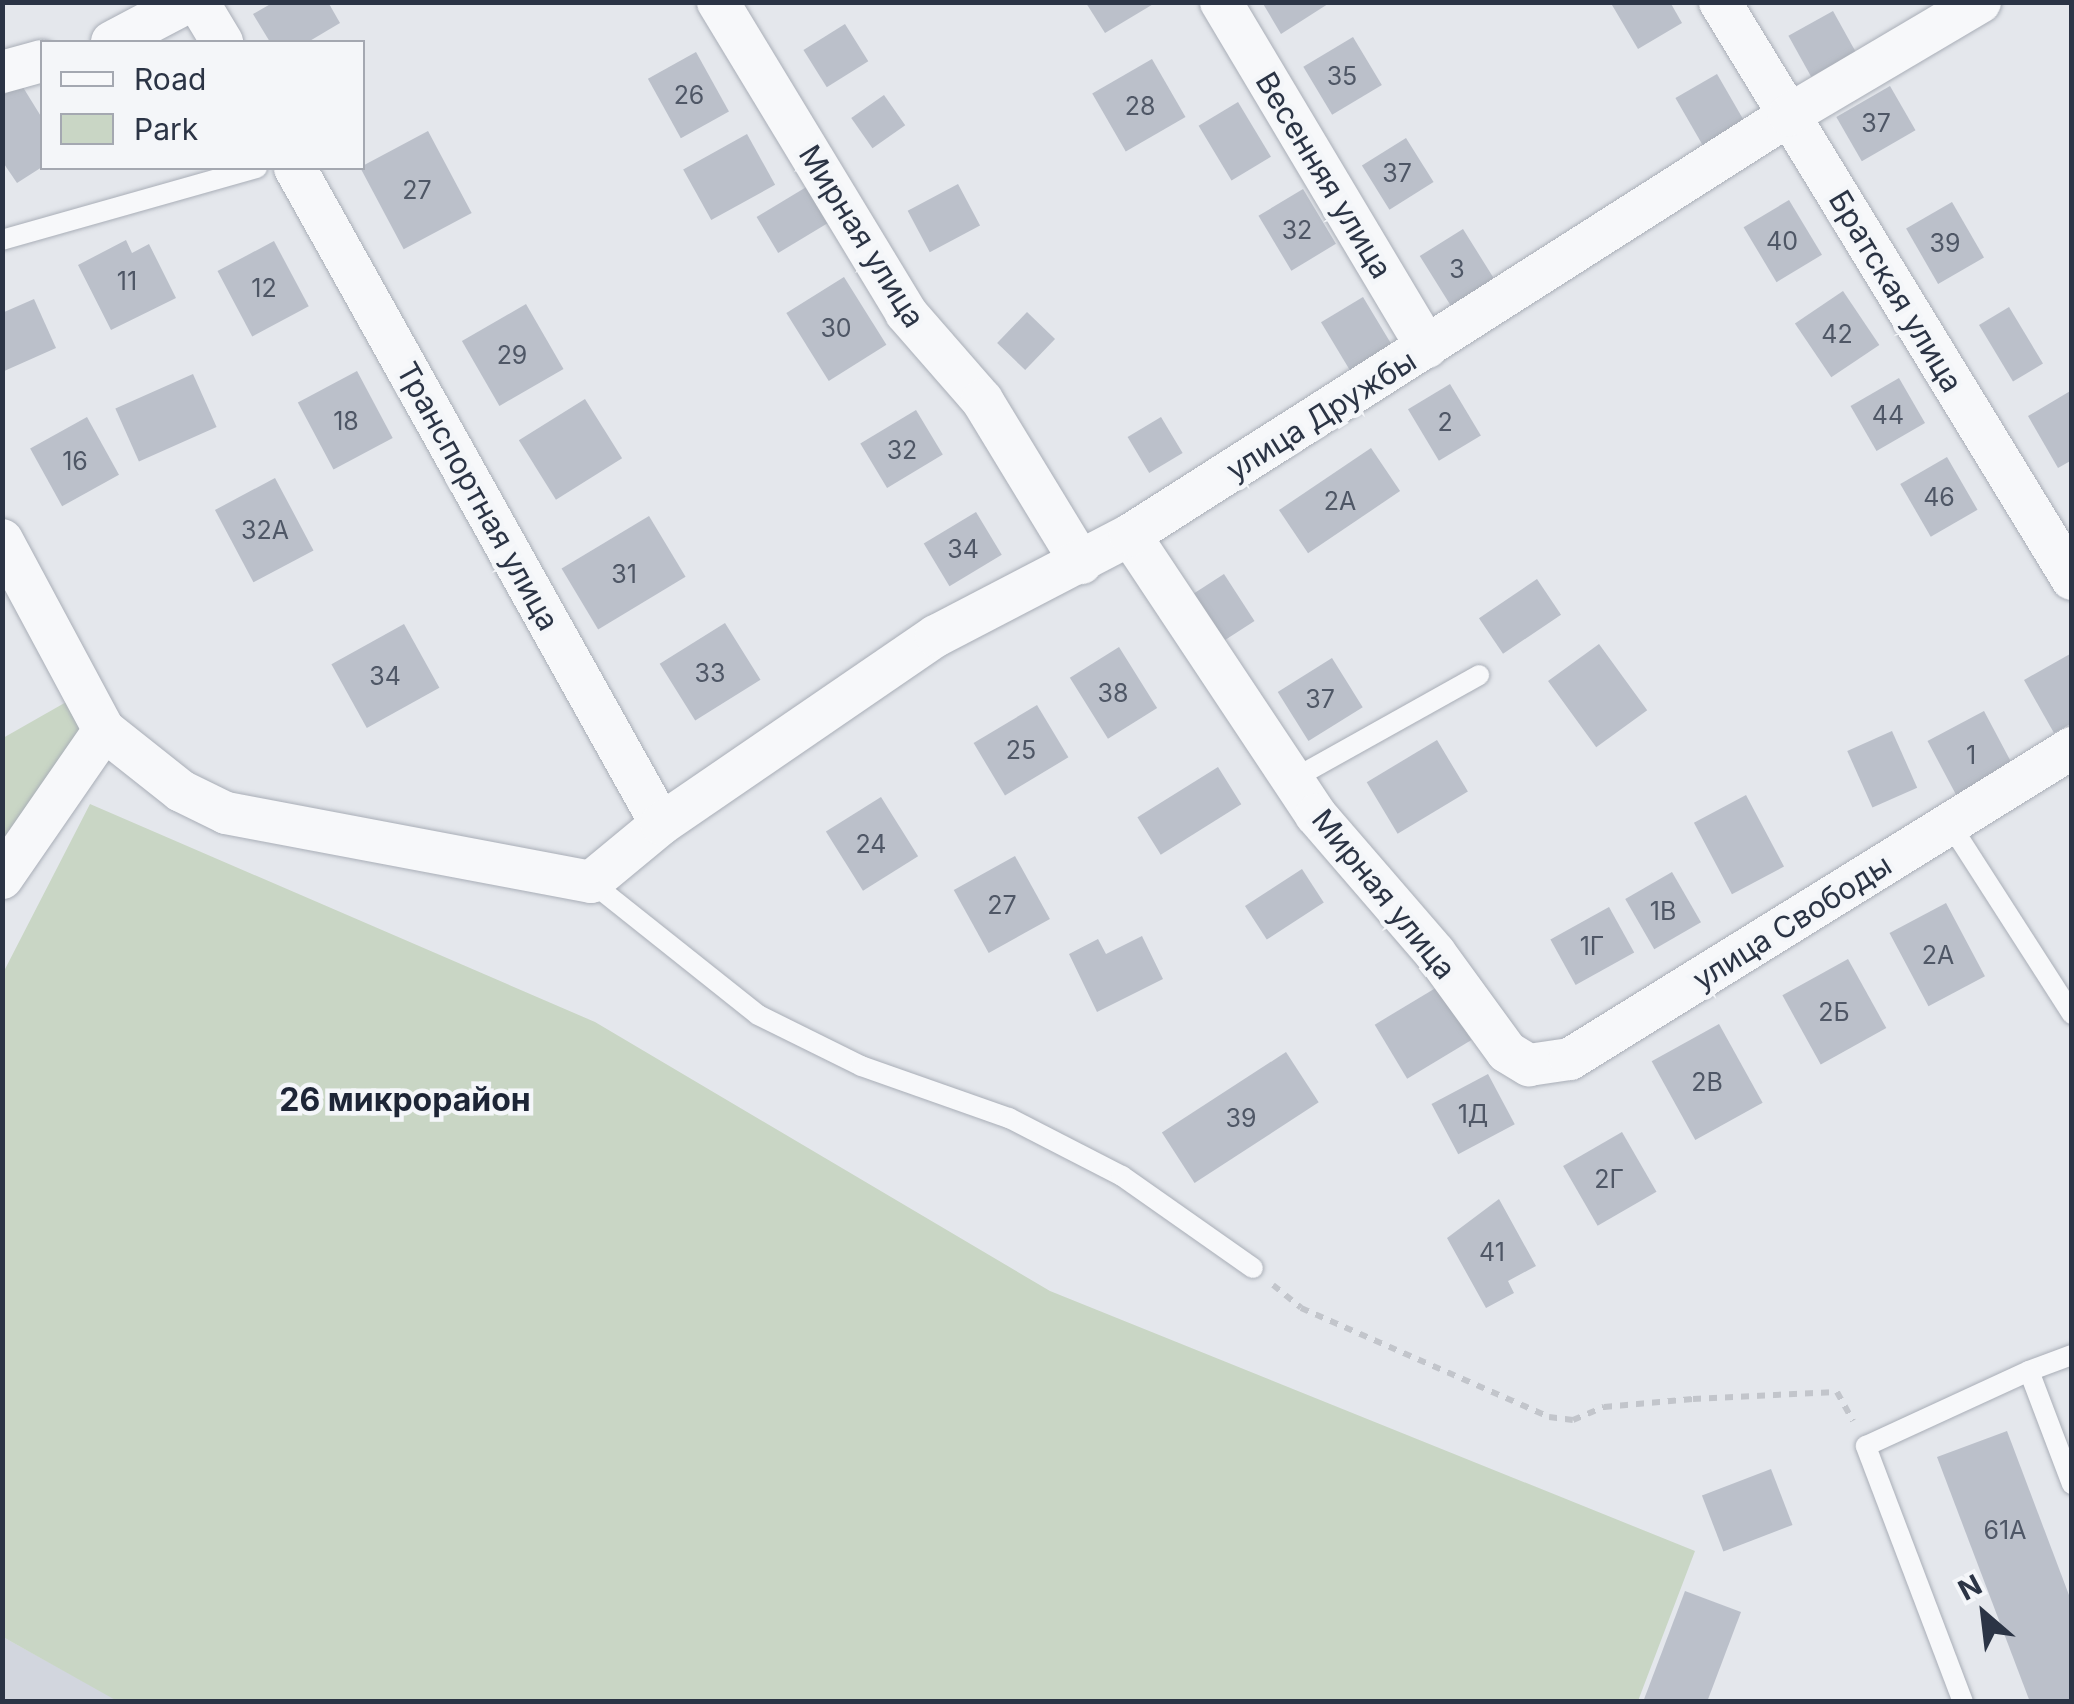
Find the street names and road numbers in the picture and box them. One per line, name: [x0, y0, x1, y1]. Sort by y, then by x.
street label: Весенняя улица: [1248, 65, 1400, 285]
street label: Мирная улица: [792, 138, 932, 334]
street label: Братская улица: [1822, 184, 1970, 398]
street label: улица Дружбы: [1219, 342, 1423, 488]
street label: Транспортная улица: [389, 355, 567, 637]
street label: Мирная улица: [1305, 802, 1463, 986]
street label: улица Свободы: [1686, 847, 1898, 997]

